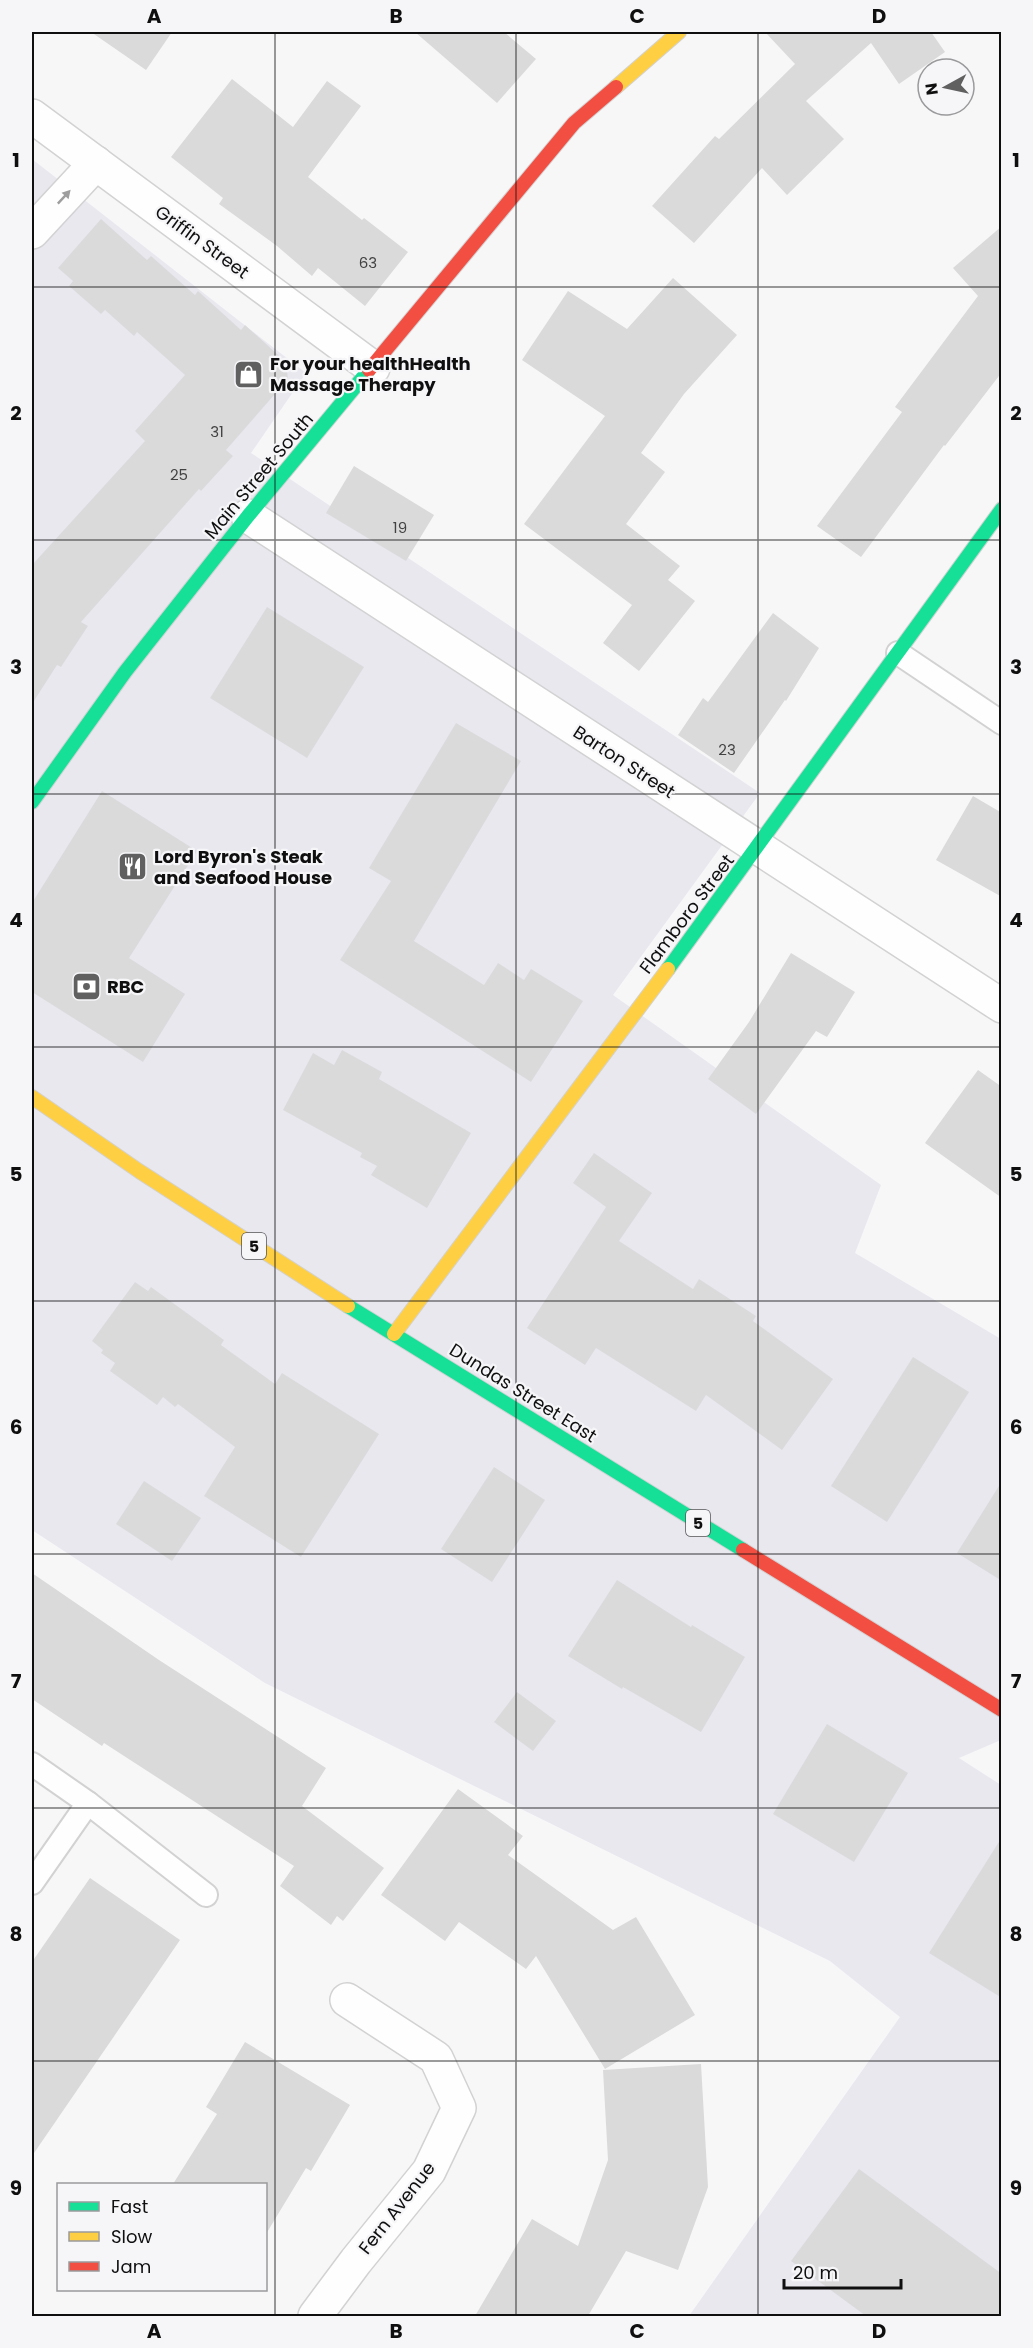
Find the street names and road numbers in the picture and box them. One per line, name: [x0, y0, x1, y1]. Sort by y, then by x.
street label: Griffin Street: [150, 199, 254, 284]
street label: Main Street South: [198, 407, 319, 544]
street label: Barton Street: [568, 719, 680, 804]
street label: Flamboro Street: [633, 849, 740, 979]
road number: 5: [242, 1233, 266, 1259]
street label: Dundas Street East: [445, 1337, 602, 1448]
road number: 5: [686, 1510, 710, 1536]
street label: Fern Avenue: [353, 2156, 441, 2259]

